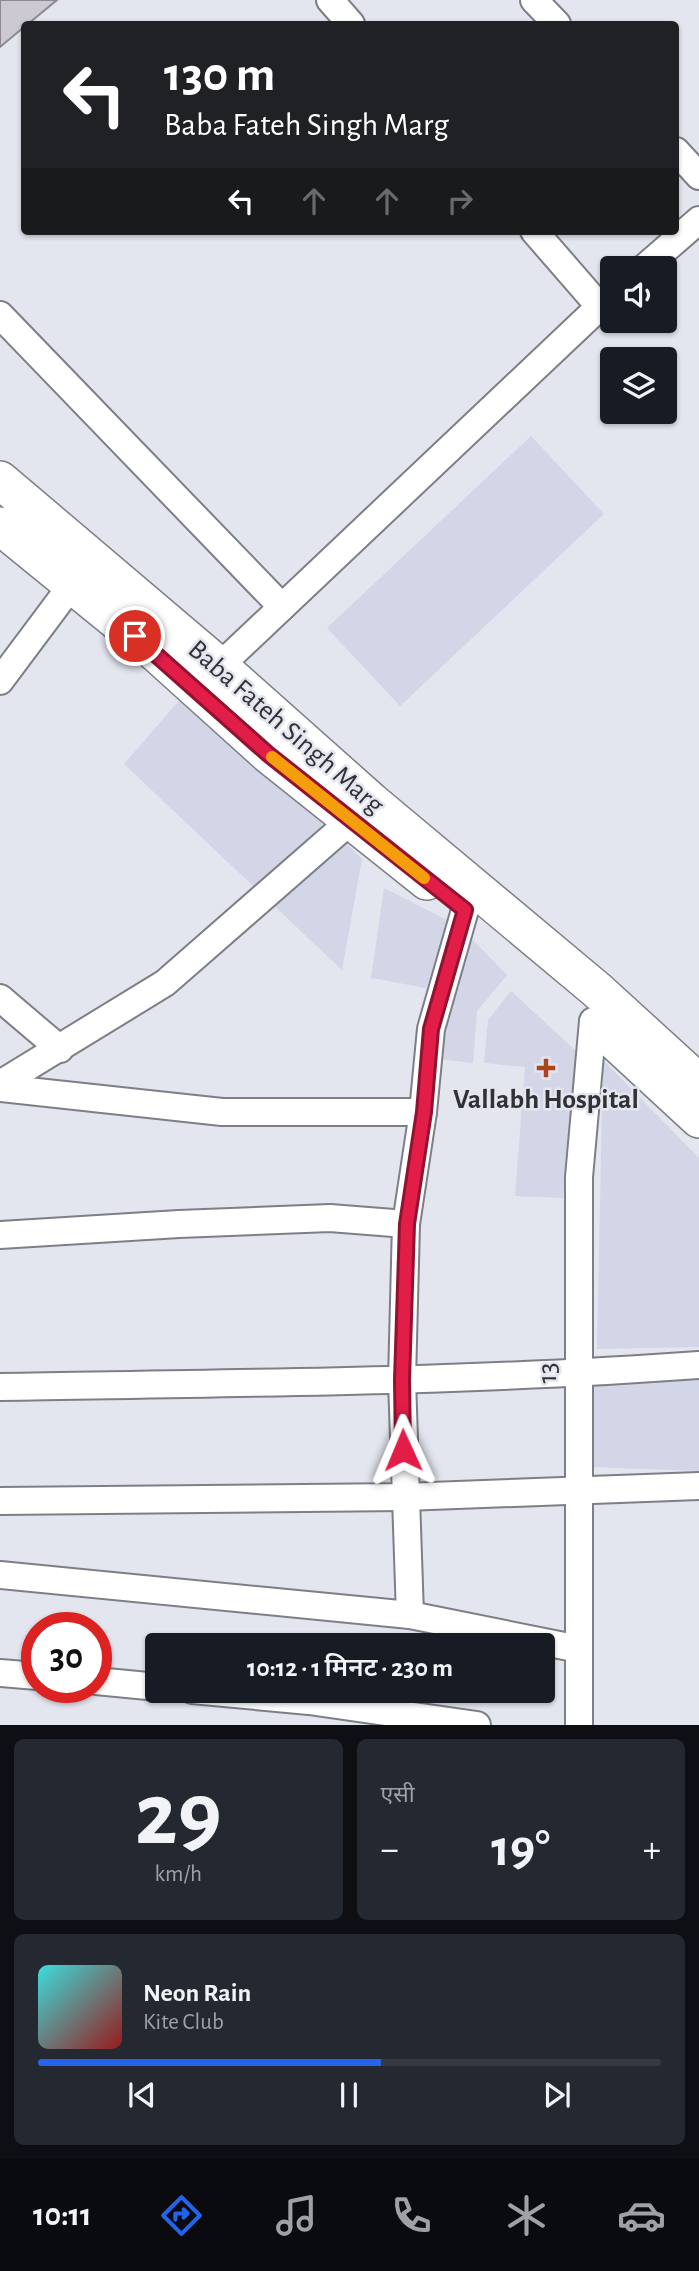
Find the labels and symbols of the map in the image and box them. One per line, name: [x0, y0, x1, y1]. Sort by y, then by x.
pin: [105, 606, 165, 666]
street label: Baba Fateh Singh Marg: [182, 635, 389, 820]
marker: Vallabh Hospital: [536, 1058, 556, 1078]
place label: Vallabh Hospital: [453, 1086, 639, 1114]
street label: 13: [534, 1362, 562, 1384]
position arrow: [366, 1413, 440, 1487]
speed limit sign: 30: [21, 1612, 112, 1703]

